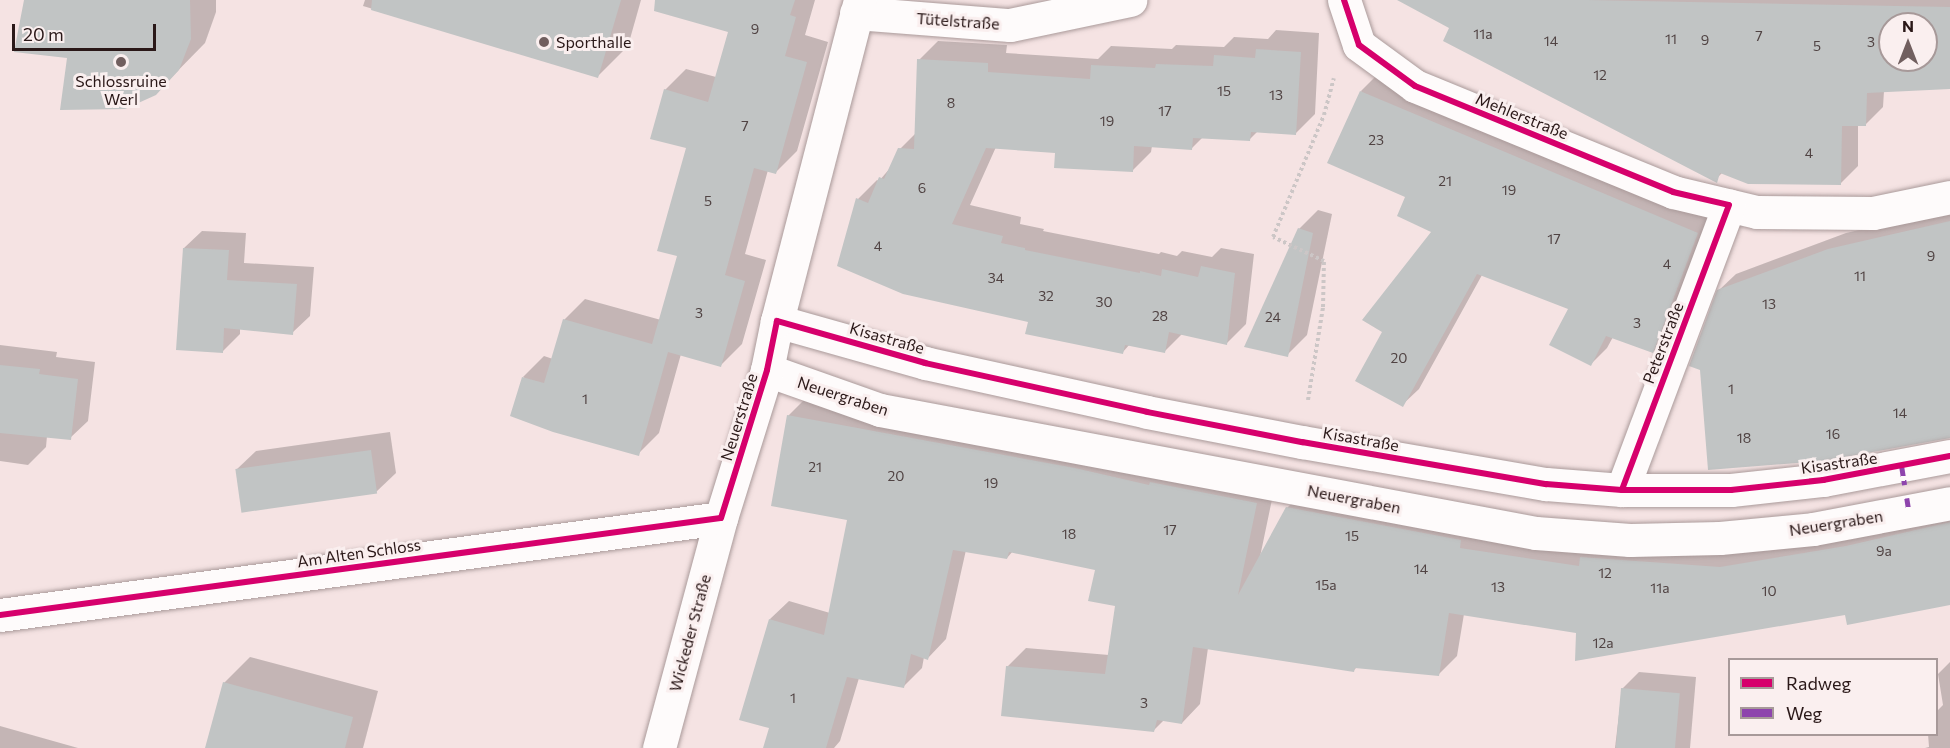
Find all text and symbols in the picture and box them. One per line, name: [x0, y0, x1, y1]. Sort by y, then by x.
street label: Tütelstraße: [916, 9, 1000, 33]
scale bar: [15, 12, 159, 50]
north arrow: [1878, 12, 1938, 72]
text: N: [1902, 16, 1914, 35]
house number: 9: [751, 21, 759, 37]
text: 20 m: [23, 23, 64, 45]
house number: 11a: [1473, 26, 1493, 42]
house number: 7: [1755, 28, 1763, 44]
house number: 11: [1665, 31, 1677, 47]
place label: Sporthalle: [556, 32, 631, 52]
house number: 9: [1701, 32, 1709, 48]
house number: 14: [1544, 33, 1558, 49]
house number: 3: [1867, 34, 1875, 50]
marker: Sporthalle: [537, 35, 551, 49]
house number: 5: [1813, 38, 1821, 54]
marker: Schlossruine Werl: [114, 55, 128, 69]
house number: 12: [1593, 67, 1607, 83]
place label: Schlossruine Werl: [75, 71, 167, 109]
house number: 15: [1217, 83, 1231, 99]
house number: 13: [1269, 87, 1283, 103]
street label: Mehlerstraße: [1473, 89, 1571, 143]
house number: 8: [947, 95, 955, 111]
house number: 17: [1158, 103, 1172, 119]
house number: 19: [1100, 113, 1114, 129]
house number: 7: [741, 118, 749, 134]
house number: 23: [1368, 132, 1384, 148]
house number: 4: [1805, 145, 1813, 161]
house number: 21: [1438, 173, 1452, 189]
house number: 6: [918, 180, 926, 196]
house number: 19: [1502, 182, 1516, 198]
house number: 5: [704, 193, 712, 209]
house number: 17: [1547, 231, 1561, 247]
house number: 4: [874, 238, 882, 254]
house number: 9: [1927, 248, 1935, 264]
house number: 4: [1663, 256, 1671, 272]
house number: 11: [1854, 268, 1866, 284]
house number: 34: [988, 270, 1004, 286]
house number: 32: [1038, 288, 1054, 304]
house number: 30: [1095, 294, 1113, 310]
house number: 13: [1762, 296, 1776, 312]
street label: Peterstraße: [1639, 300, 1687, 386]
house number: 3: [695, 305, 703, 321]
house number: 28: [1152, 308, 1168, 324]
house number: 24: [1265, 309, 1281, 325]
house number: 3: [1633, 315, 1641, 331]
street label: Kisastraße: [847, 318, 927, 358]
house number: 20: [1391, 350, 1407, 366]
street label: Neuerstraße: [717, 371, 761, 463]
street label: Neuergraben: [795, 372, 891, 420]
house number: 1: [1728, 381, 1734, 397]
house number: 1: [582, 391, 588, 407]
house number: 14: [1893, 405, 1907, 421]
street label: Kisastraße: [1321, 423, 1401, 455]
house number: 16: [1826, 426, 1840, 442]
house number: 18: [1737, 430, 1751, 446]
street label: Kisastraße: [1800, 448, 1878, 478]
house number: 21: [808, 459, 822, 475]
house number: 20: [888, 468, 904, 484]
house number: 19: [984, 475, 998, 491]
street label: Neuergraben: [1306, 481, 1402, 517]
street label: Neuergraben: [1788, 506, 1884, 540]
house number: 17: [1163, 522, 1177, 538]
house number: 18: [1062, 526, 1076, 542]
house number: 15: [1345, 528, 1359, 544]
street label: Am Alten Schloss: [296, 535, 422, 571]
house number: 9a: [1876, 543, 1892, 559]
house number: 14: [1414, 561, 1428, 577]
house number: 12: [1598, 565, 1612, 581]
street label: Wickeder Straße: [665, 572, 715, 694]
house number: 15a: [1315, 577, 1337, 593]
house number: 13: [1491, 579, 1505, 595]
house number: 11a: [1650, 580, 1670, 596]
house number: 10: [1761, 583, 1777, 599]
house number: 12a: [1592, 635, 1614, 651]
legend: [1728, 658, 1938, 736]
text: Radweg: [1786, 672, 1851, 694]
house number: 1: [790, 690, 796, 706]
house number: 3: [1140, 695, 1148, 711]
text: Weg: [1786, 702, 1822, 724]

